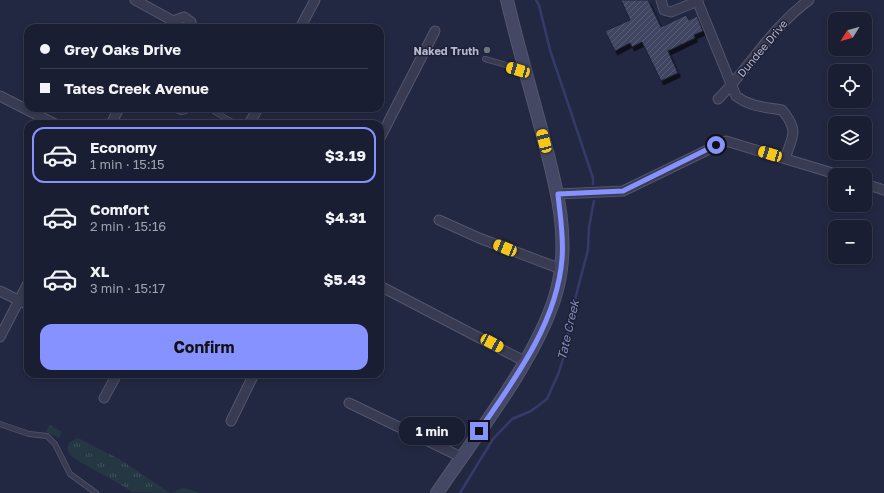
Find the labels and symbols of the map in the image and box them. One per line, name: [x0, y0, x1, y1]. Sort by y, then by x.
north arrow: [828, 12, 872, 56]
street label: Dundee Drive: [734, 17, 790, 79]
place label: Naked Truth: [413, 44, 479, 57]
marker: Naked Truth: [482, 45, 492, 55]
car: [505, 61, 531, 79]
car: [535, 128, 553, 154]
route start: [707, 136, 725, 154]
car: [757, 145, 783, 163]
car: [492, 238, 518, 258]
water label: Tate Creek: [554, 297, 582, 362]
car: [479, 332, 505, 354]
callout: 1 min: [399, 417, 465, 445]
route end: [470, 422, 488, 440]

